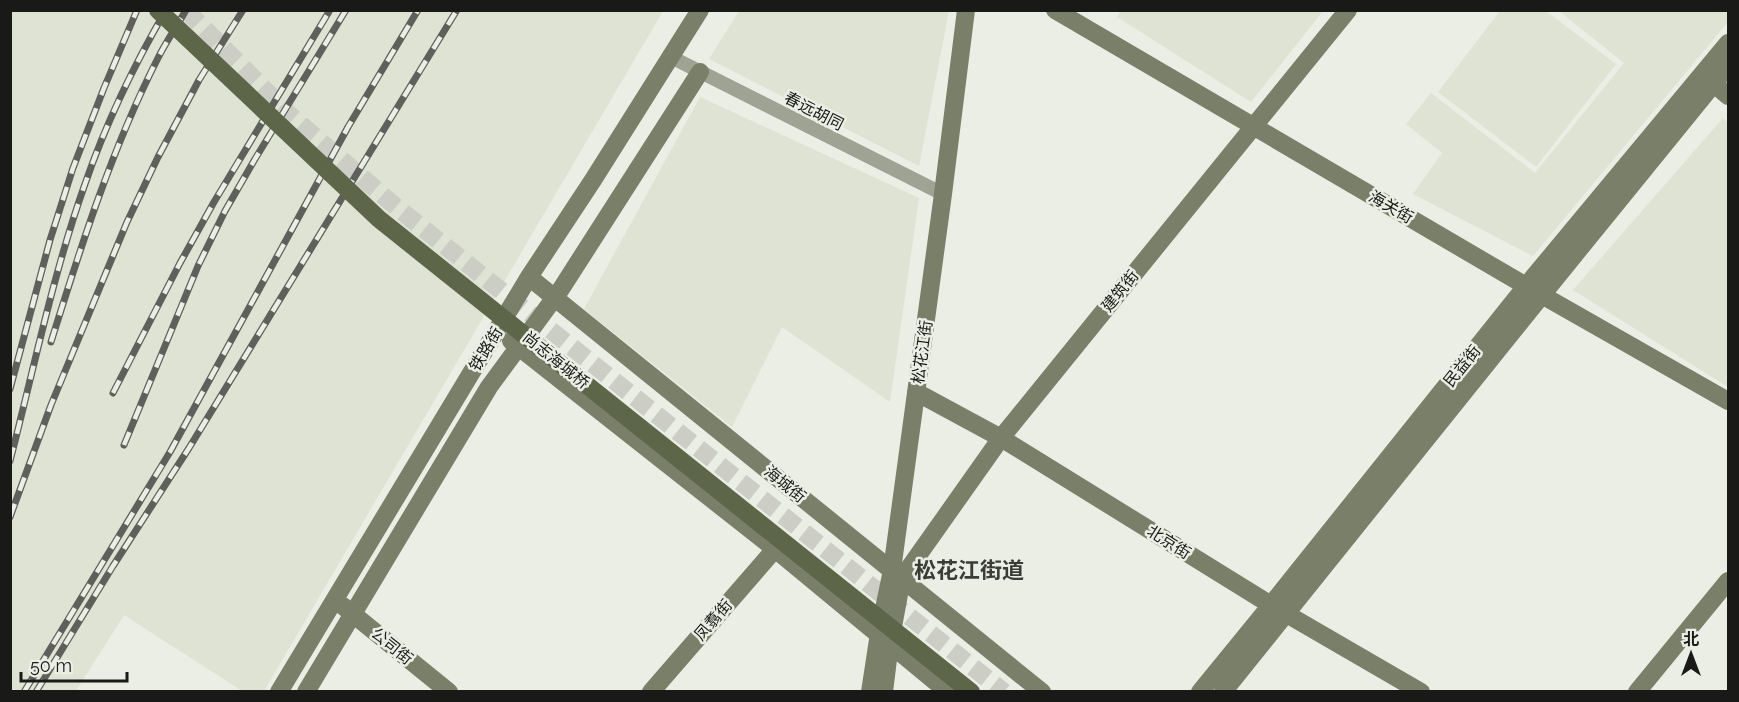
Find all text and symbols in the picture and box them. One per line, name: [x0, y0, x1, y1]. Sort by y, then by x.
street label: 春远胡同: [781, 88, 847, 134]
street label: 海关街: [1365, 187, 1417, 227]
street label: 建筑街: [1098, 266, 1142, 316]
street label: 松花江街: [908, 319, 936, 385]
street label: 铁路街: [465, 324, 507, 374]
street label: 尚志海城桥: [519, 327, 593, 393]
street label: 民益街: [1440, 341, 1484, 391]
street label: 海城街: [760, 462, 810, 506]
street label: 北京街: [1144, 521, 1194, 563]
district label: 松花江街道: [914, 557, 1024, 583]
street label: 凤翥街: [690, 596, 736, 644]
street label: 公司街: [367, 624, 417, 668]
north arrow: [1661, 624, 1721, 684]
text: 北: [1683, 630, 1699, 649]
scale bar: [21, 645, 128, 683]
text: 50 m: [30, 655, 72, 676]

